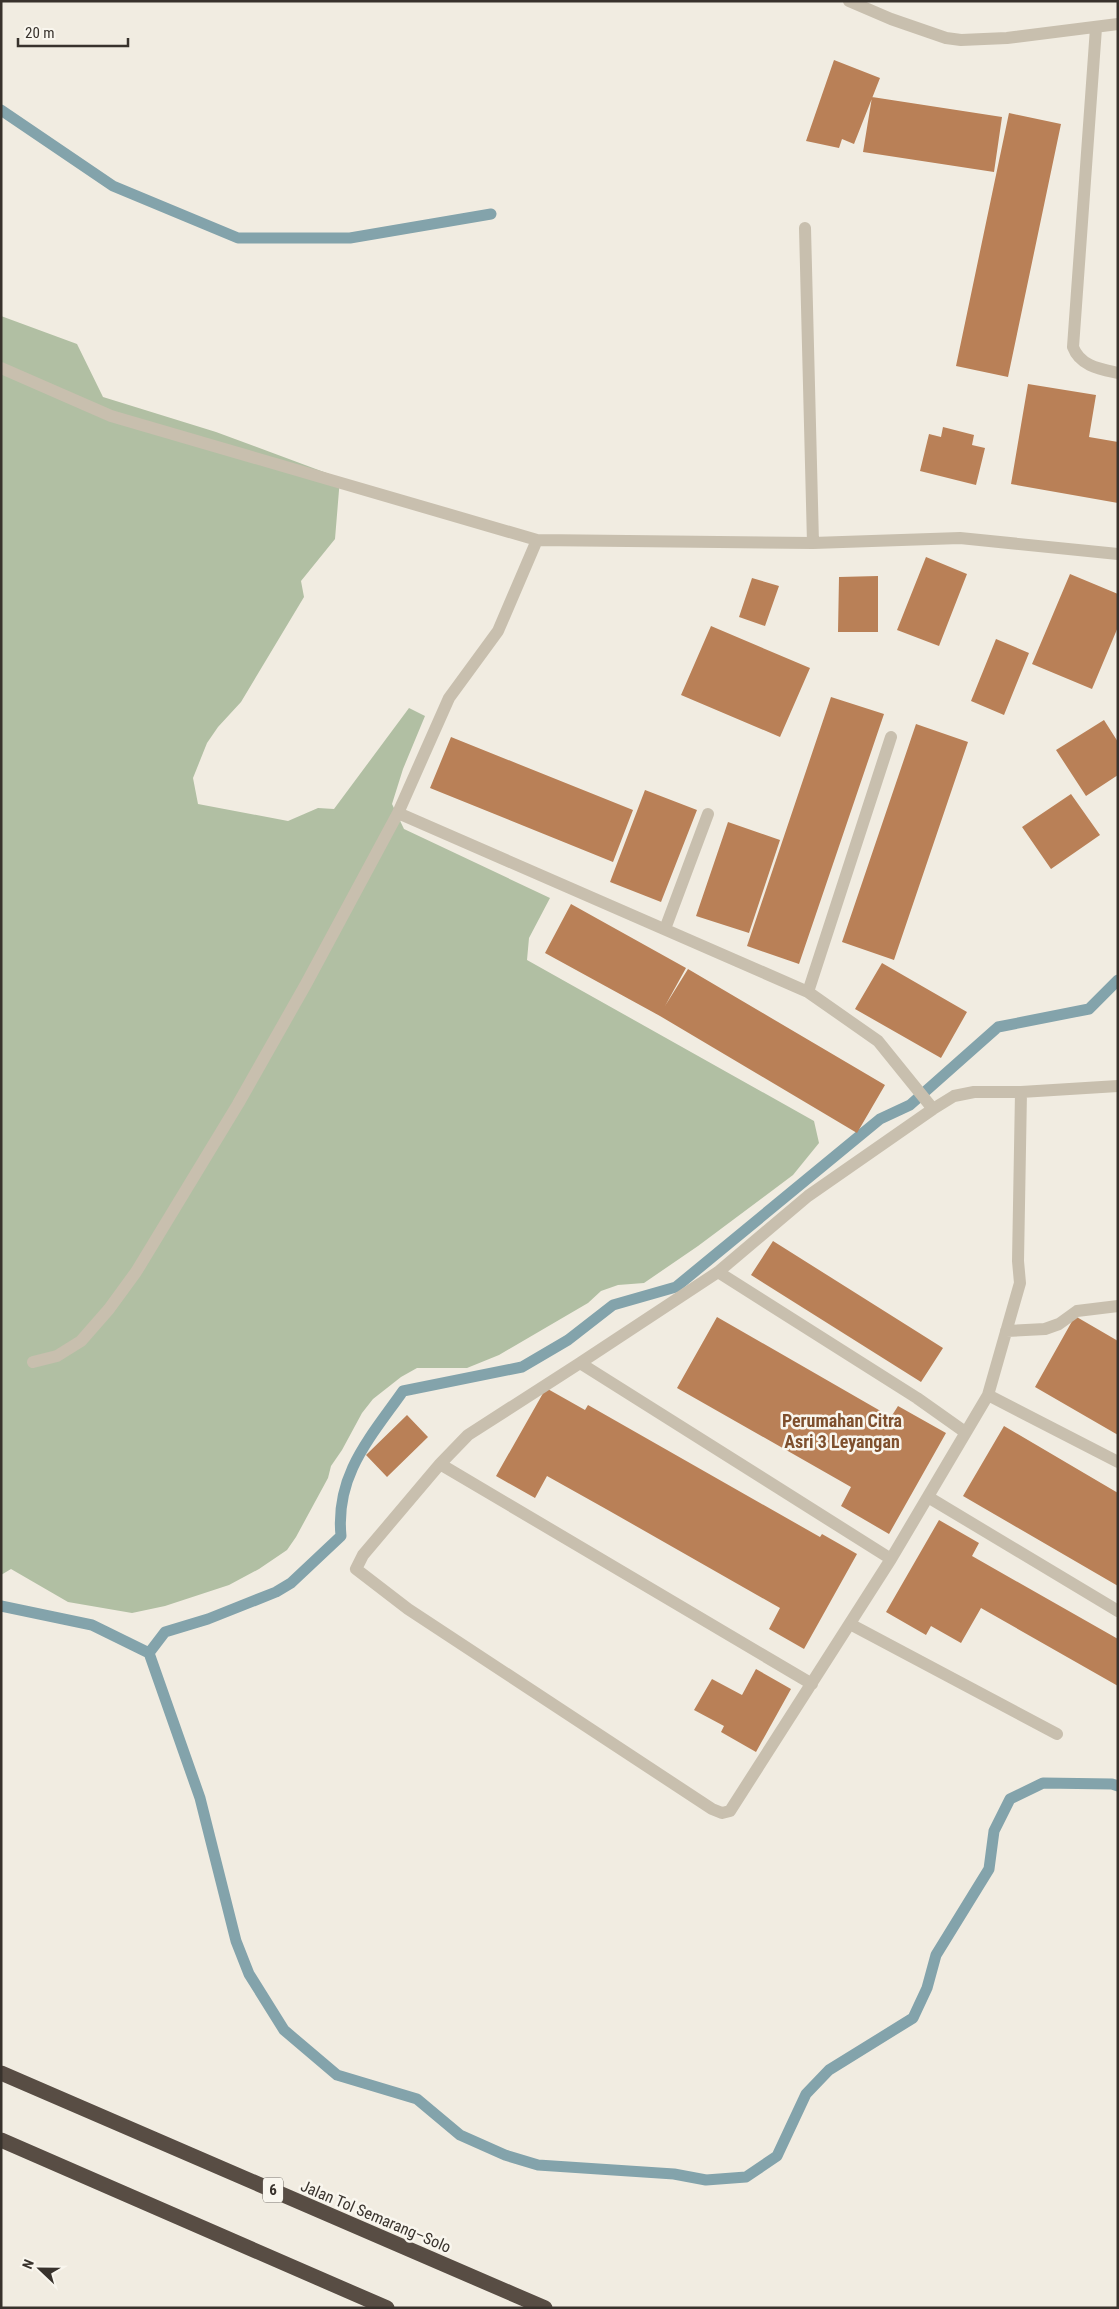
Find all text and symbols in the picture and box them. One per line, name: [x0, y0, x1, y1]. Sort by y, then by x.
scale bar: [18, 15, 128, 47]
text: 20 m: [25, 24, 55, 42]
district label: Perumahan Citra Asri 3 Leyangan: [782, 1410, 902, 1452]
street label: Jalan Tol Semarang–Solo: [298, 2176, 454, 2257]
road number: 6: [263, 2178, 283, 2202]
north arrow: [15, 2244, 65, 2294]
text: N: [19, 2257, 37, 2271]

